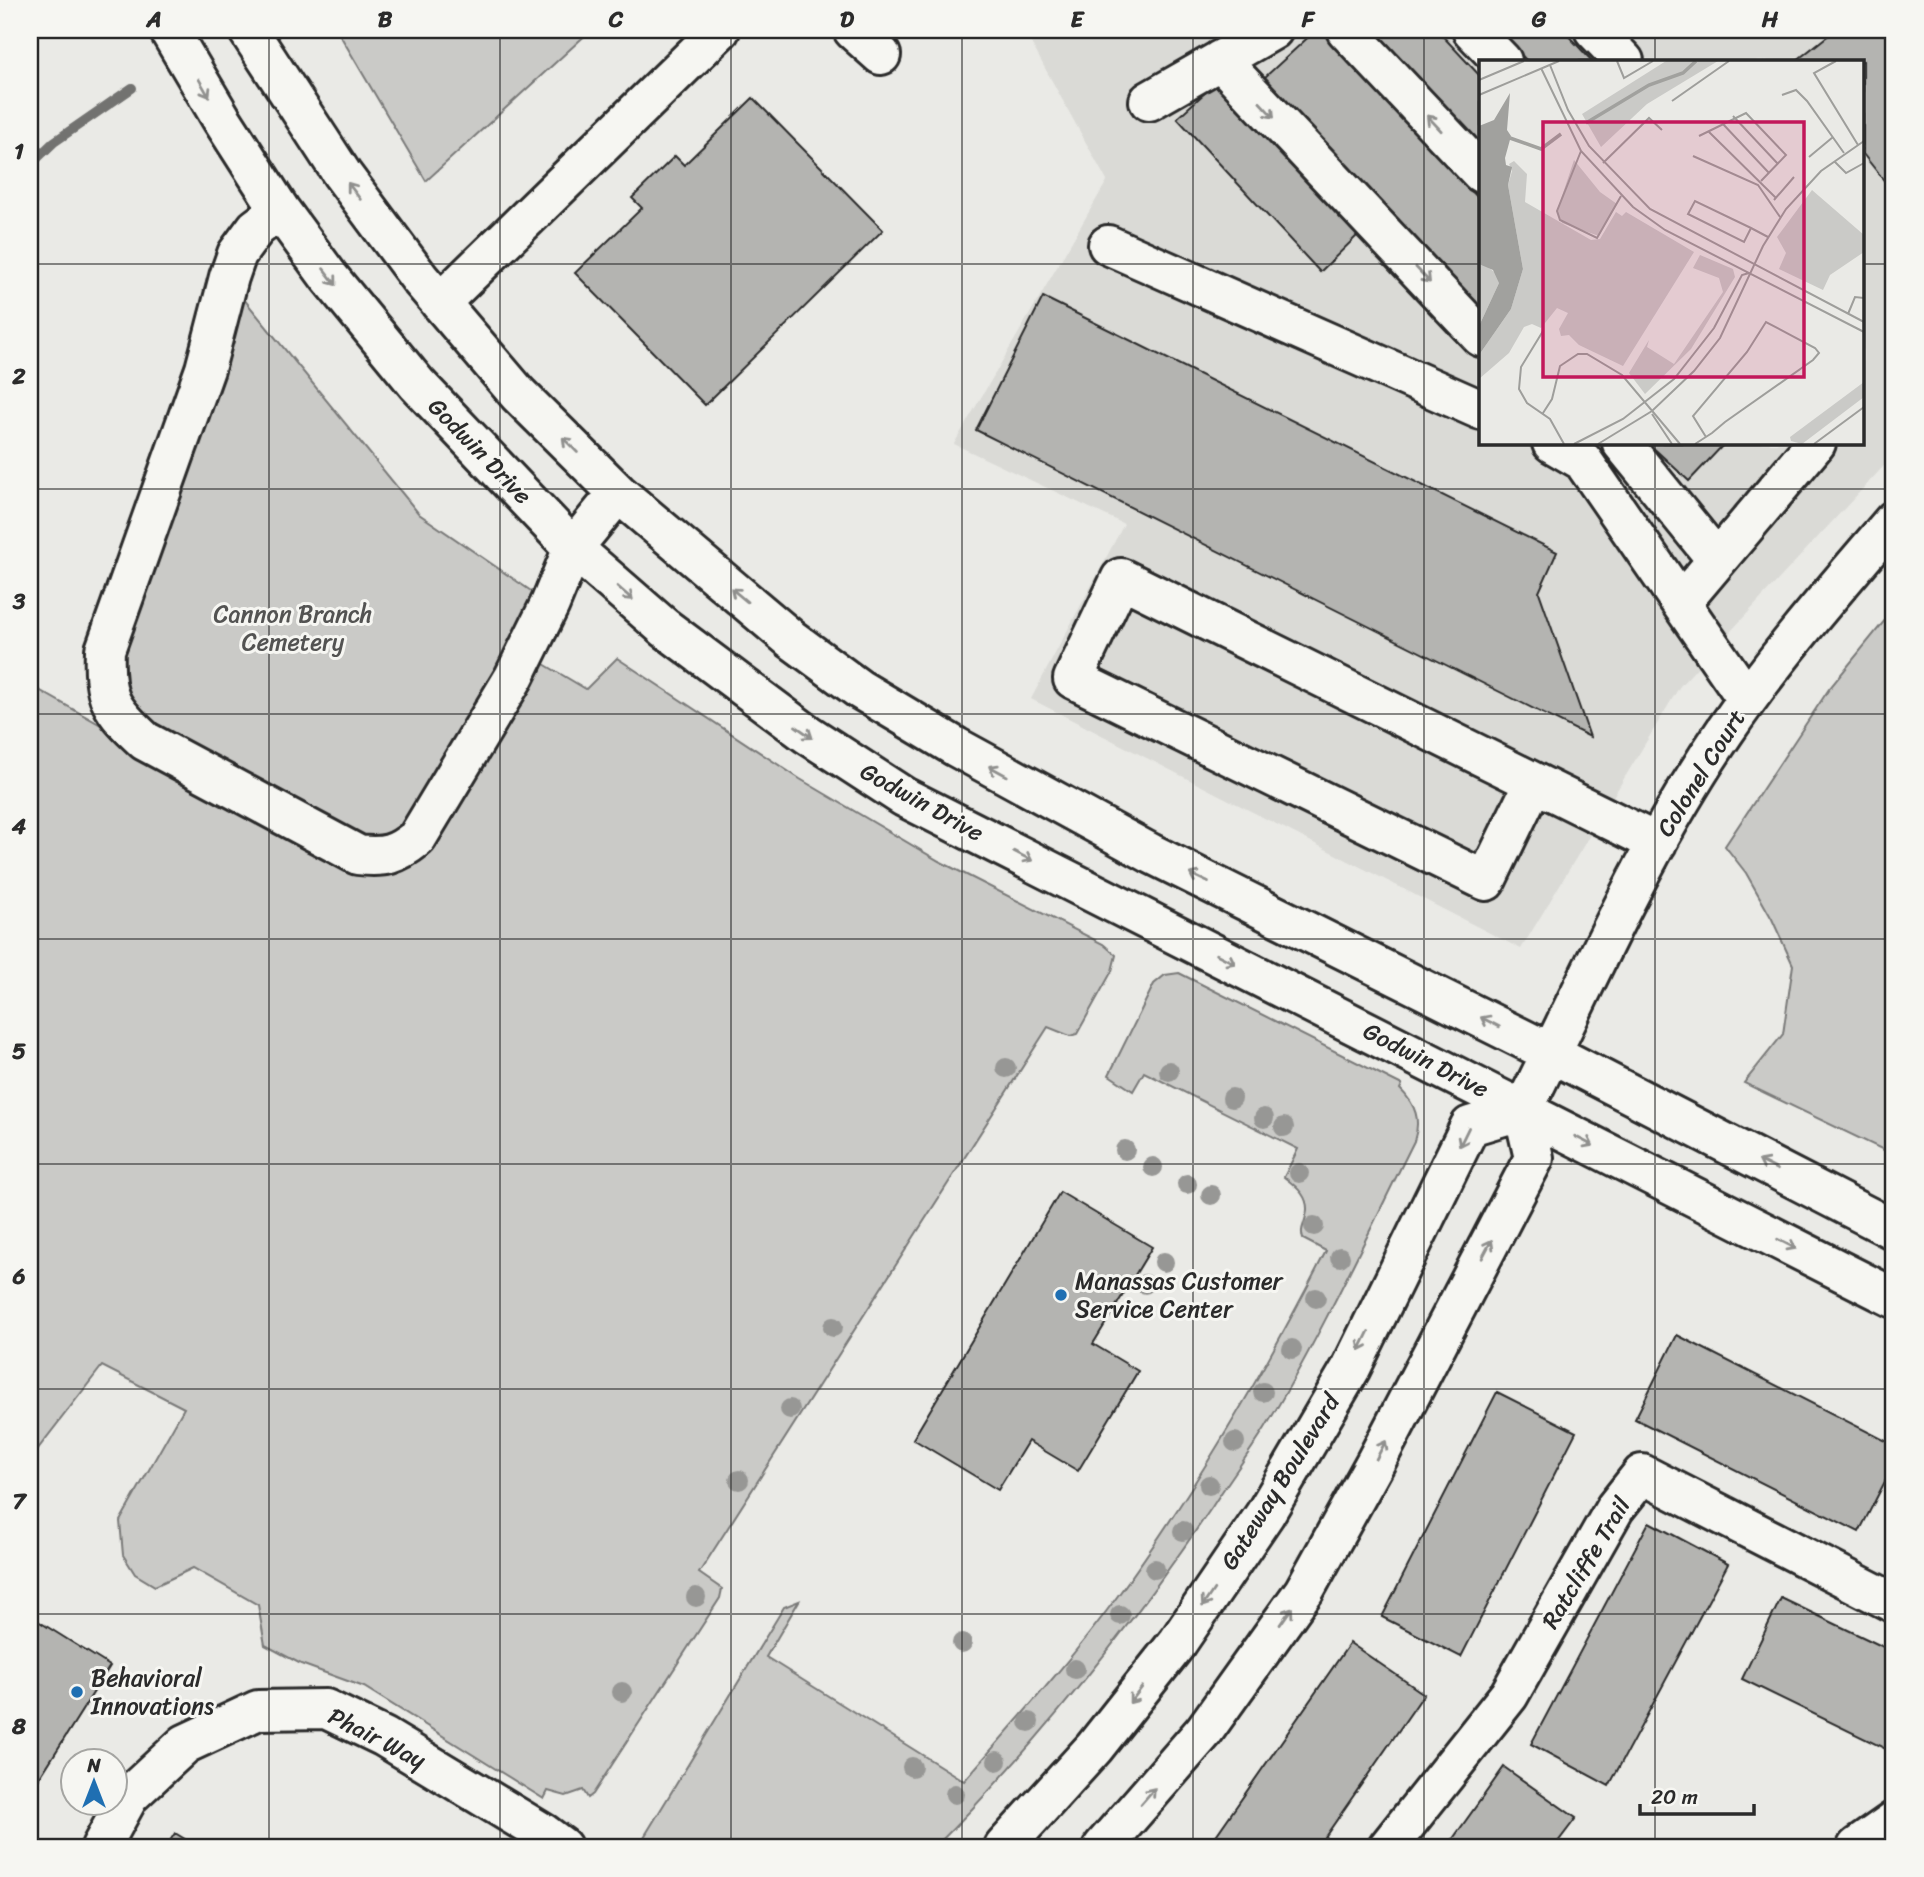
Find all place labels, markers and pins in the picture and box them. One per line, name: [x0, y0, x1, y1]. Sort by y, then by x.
place label: Manassas Customer Service Center: [1075, 1260, 1285, 1330]
marker: Manassas Customer Service Center: [1053, 1287, 1069, 1303]
place label: Behavioral Innovations: [90, 1657, 214, 1727]
marker: Behavioral Innovations: [69, 1684, 85, 1700]

